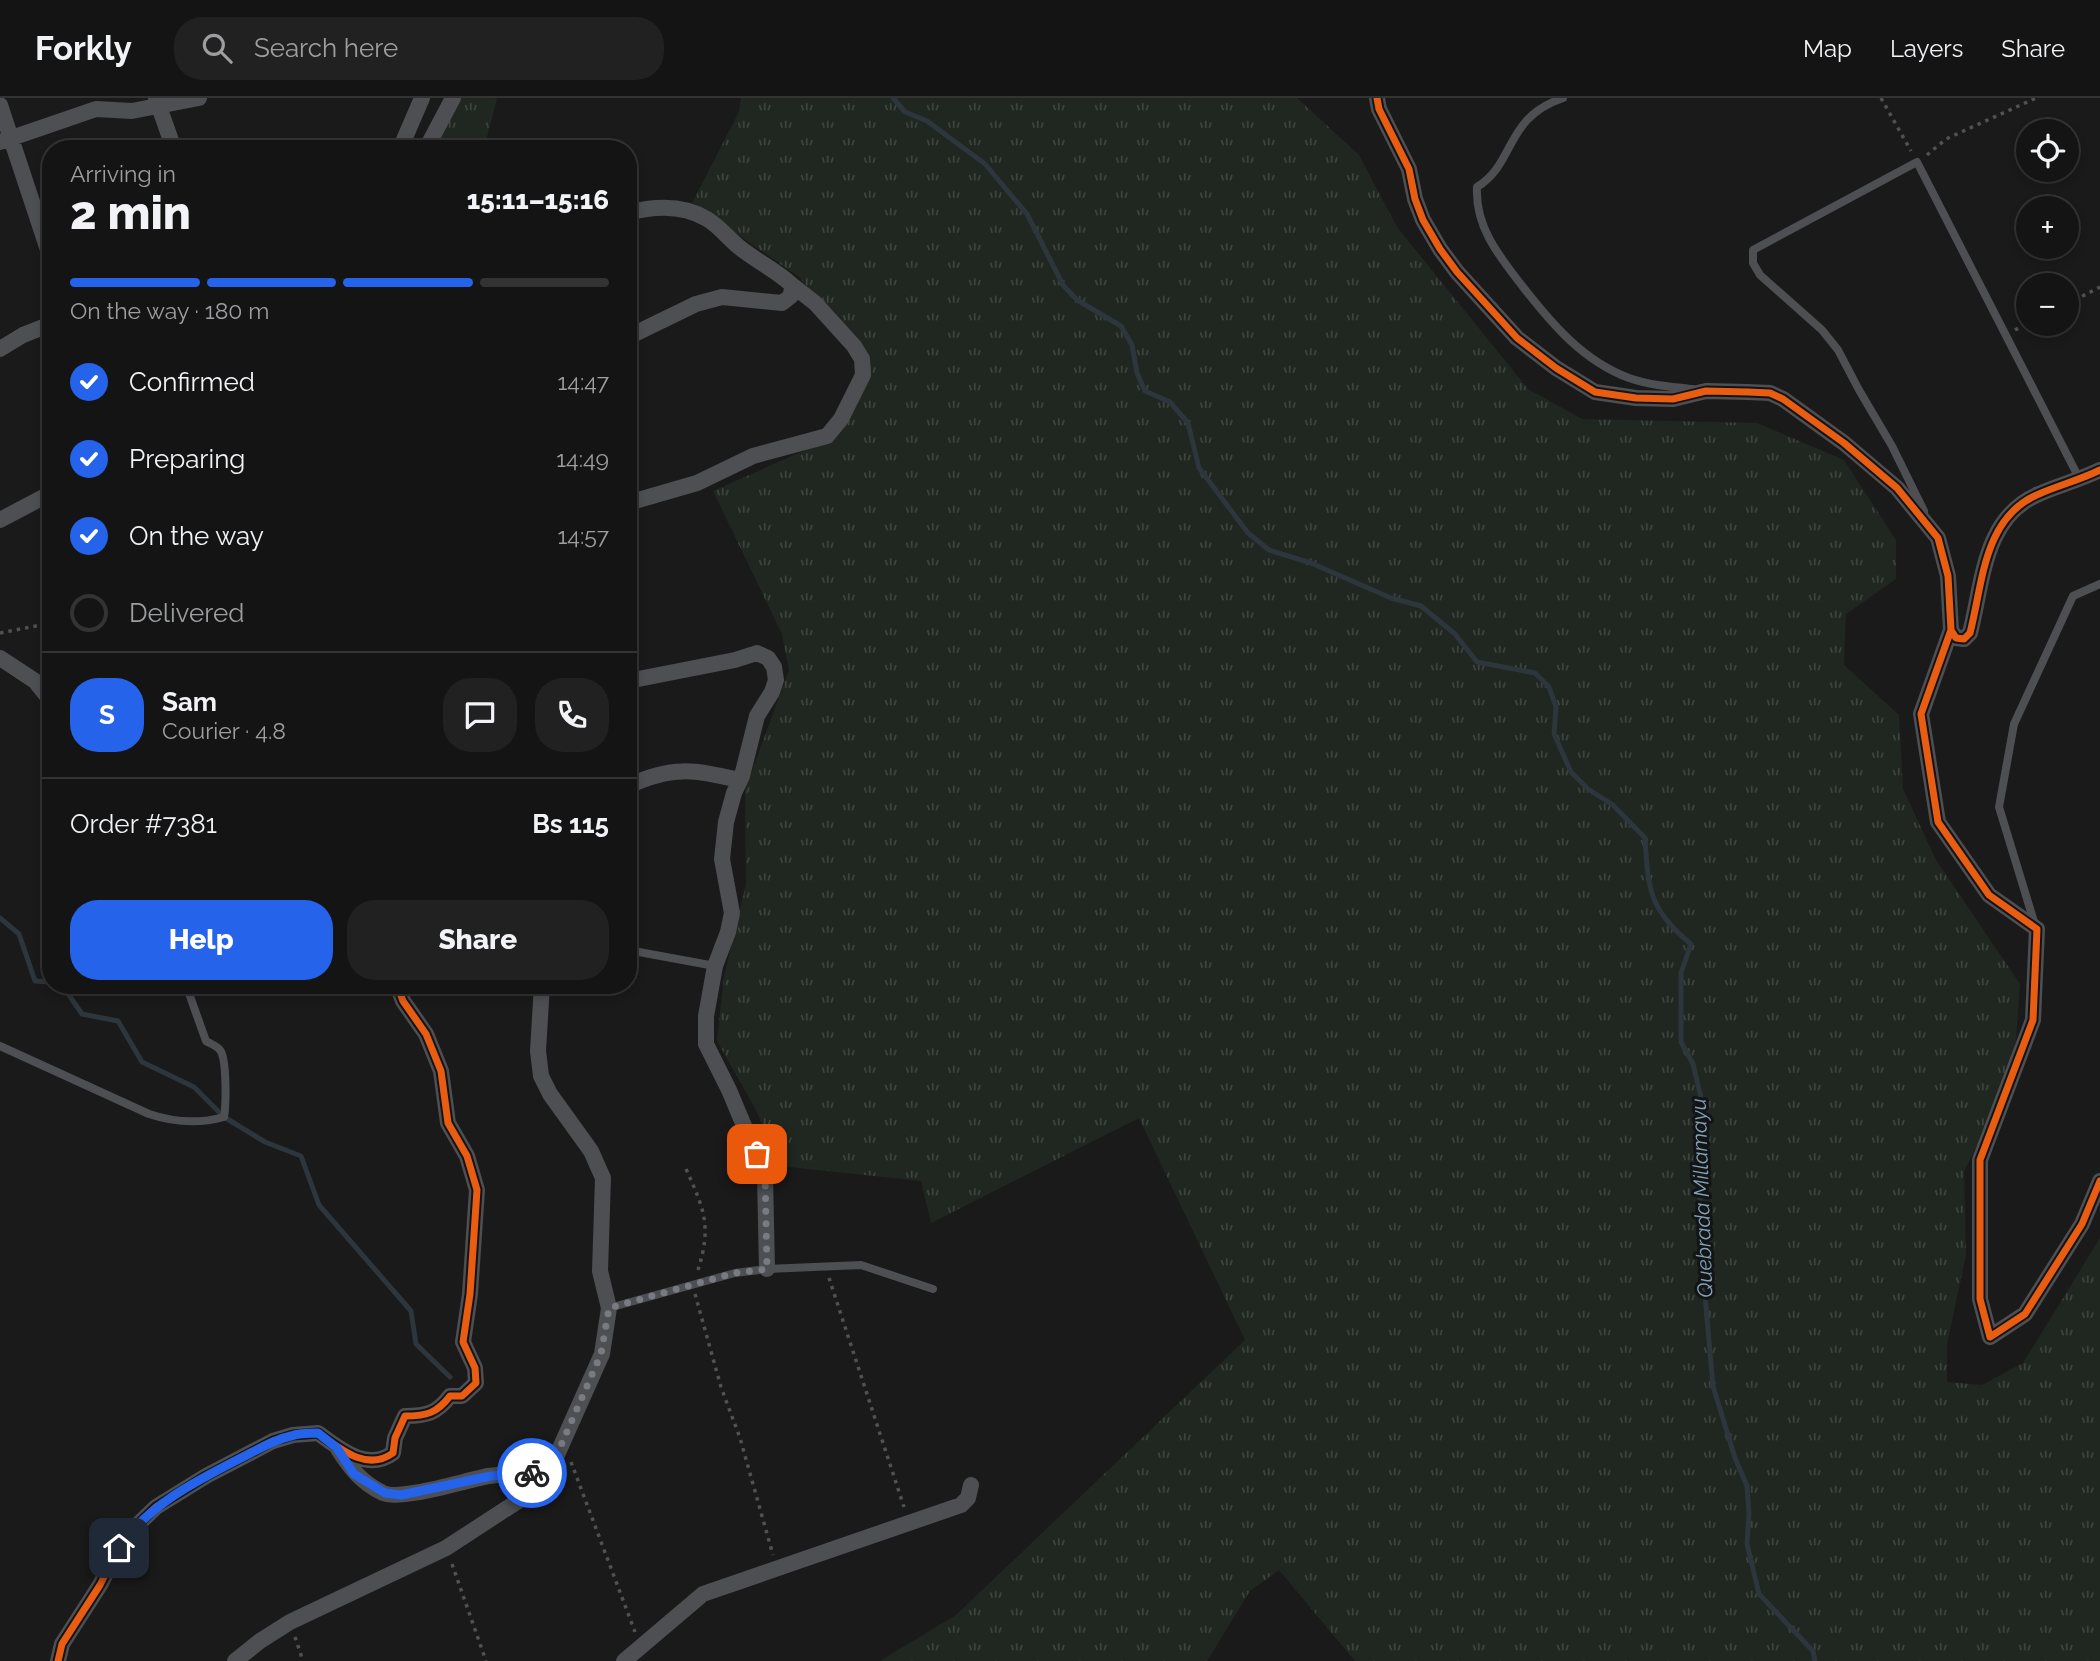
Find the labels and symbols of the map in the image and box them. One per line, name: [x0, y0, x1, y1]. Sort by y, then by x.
water label: Quebrada Millamayu: [1686, 1098, 1717, 1298]
pin: [727, 1124, 787, 1184]
courier: [497, 1438, 567, 1508]
pin: [89, 1518, 149, 1578]

